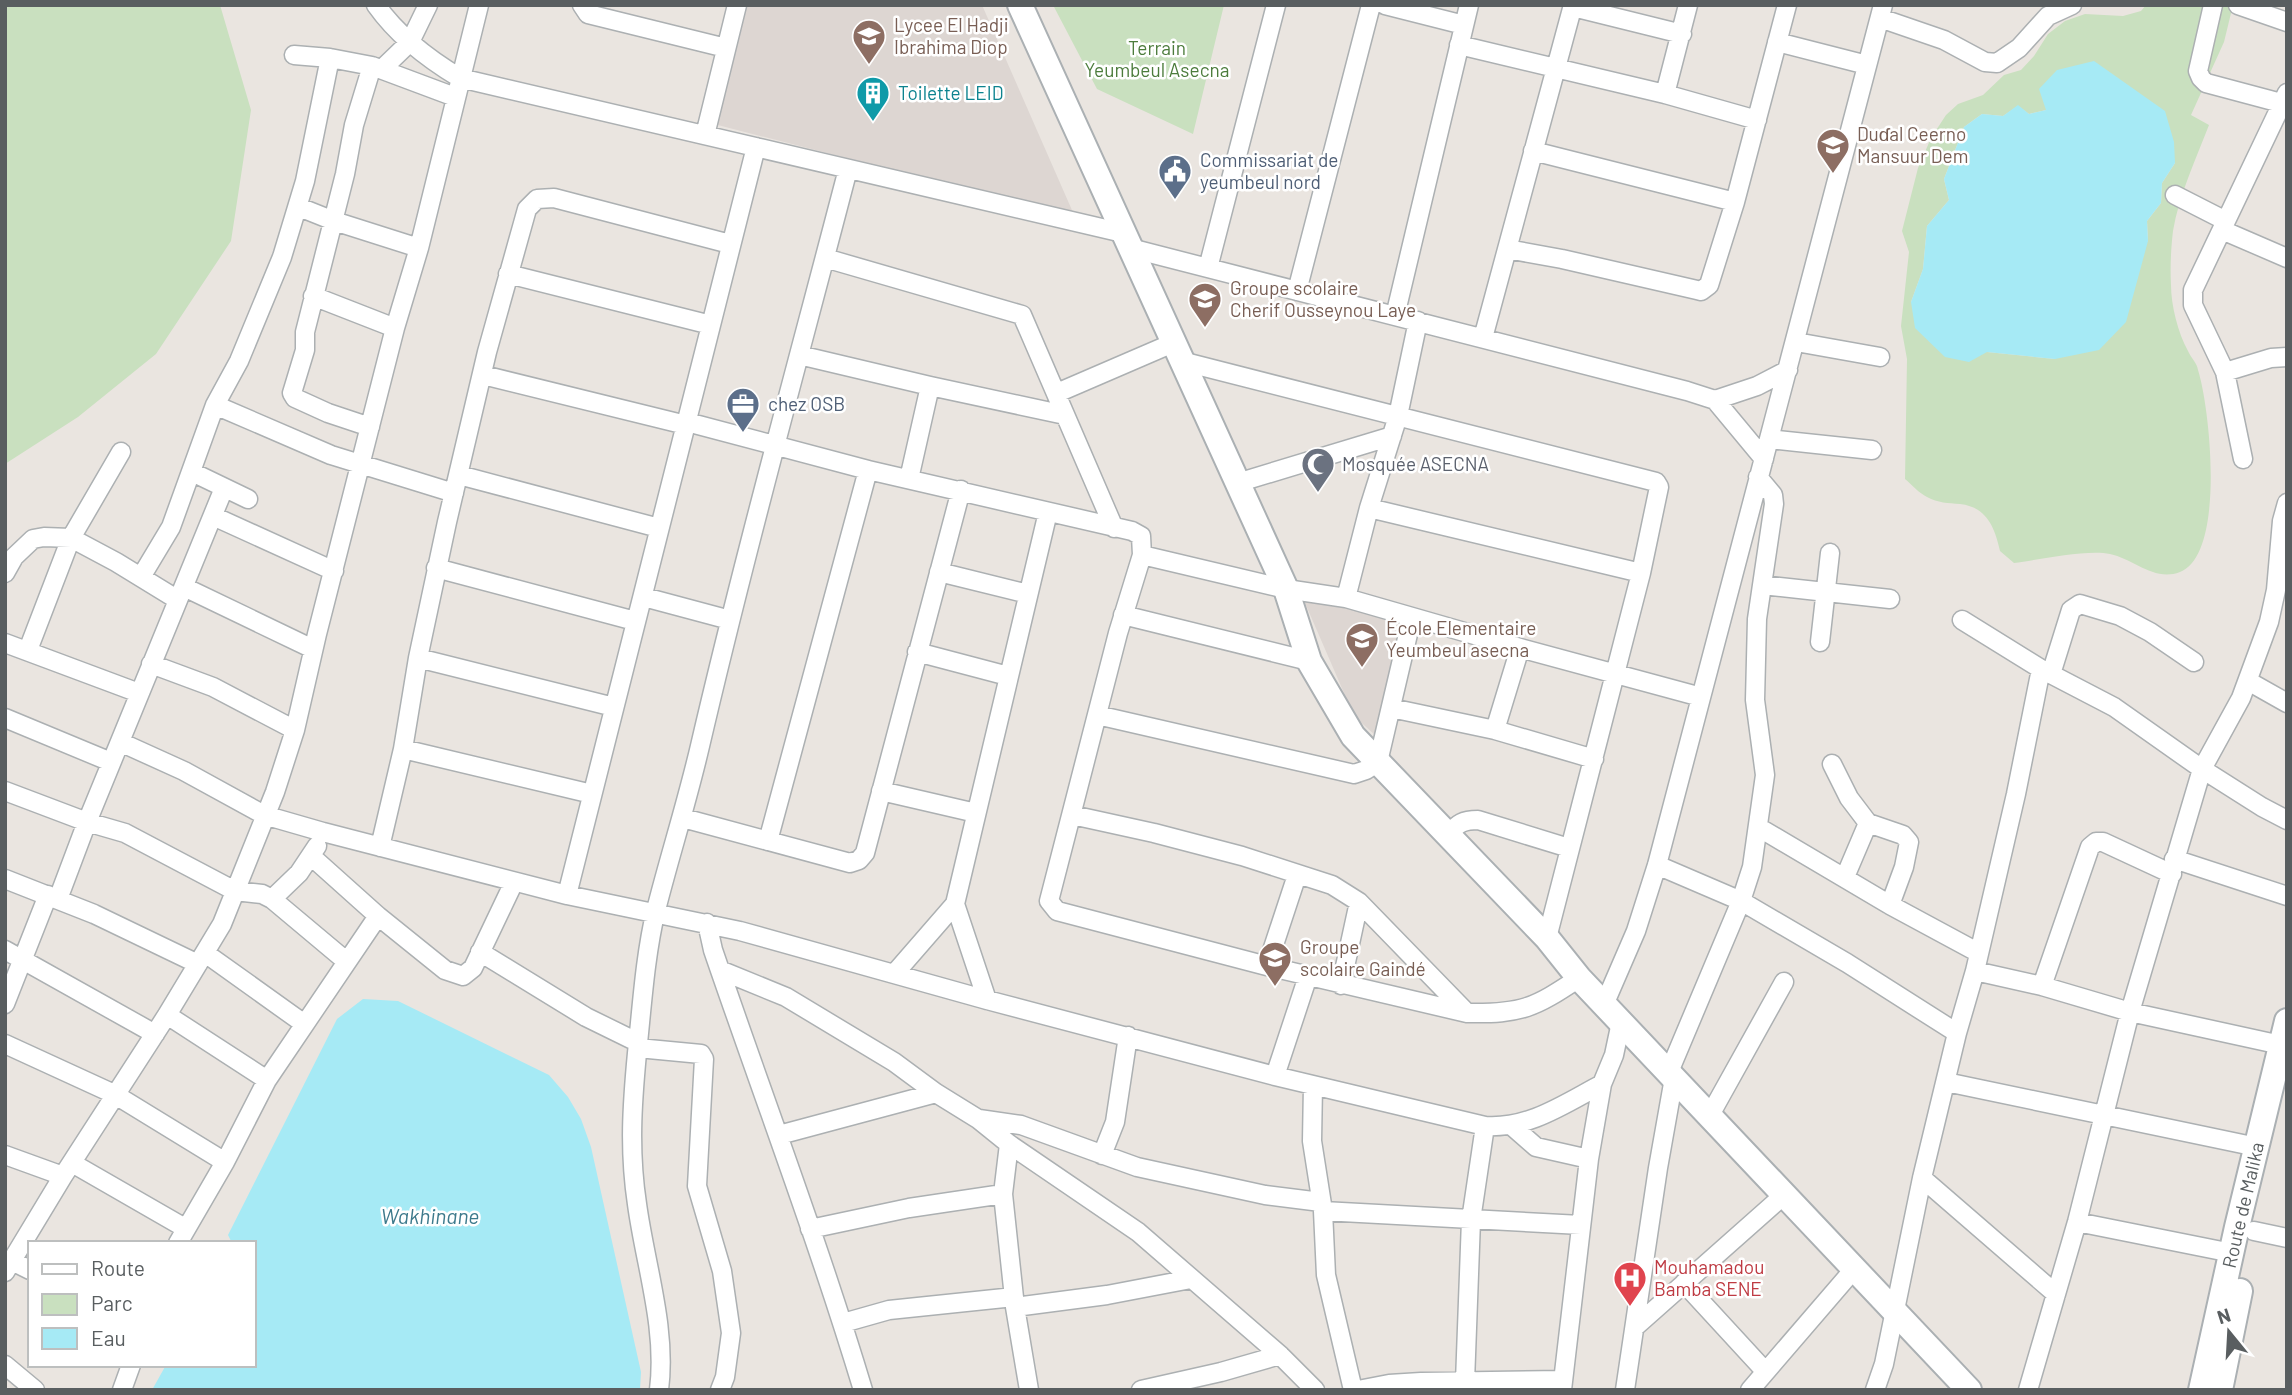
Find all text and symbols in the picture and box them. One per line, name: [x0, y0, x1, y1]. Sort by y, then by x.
place label: Lycee El Hadji Ibrahima Diop: [894, 13, 1009, 58]
school or university icon: Lycee El Hadji Ibrahima Diop: [850, 17, 888, 66]
park label: Terrain Yeumbeul Asecna: [1085, 36, 1229, 81]
building icon: Toilette LEID: [854, 74, 892, 123]
place label: Toilette LEID: [898, 81, 1003, 104]
place label: Duɗal Ceerno Mansuur Dem: [1857, 122, 1968, 167]
school or university icon: Duɗal Ceerno Mansuur Dem: [1814, 126, 1852, 175]
place label: Commissariat de yeumbeul nord: [1200, 148, 1338, 193]
public building icon: Commissariat de yeumbeul nord: [1156, 152, 1194, 201]
place label: Groupe scolaire Cherif Ousseynou Laye: [1230, 276, 1416, 321]
school or university icon: Groupe scolaire Cherif Ousseynou Laye: [1186, 280, 1224, 329]
office icon: chez OSB: [724, 385, 762, 434]
place label: chez OSB: [768, 392, 845, 415]
mosque icon: Mosquée ASECNA: [1299, 445, 1337, 494]
place label: Mosquée ASECNA: [1342, 452, 1489, 475]
place label: École Elementaire Yeumbeul asecna: [1386, 616, 1536, 661]
school or university icon: École Elementaire Yeumbeul asecna: [1343, 620, 1381, 669]
place label: Groupe scolaire Gaindé: [1300, 935, 1426, 980]
school or university icon: Groupe scolaire Gaindé: [1256, 939, 1294, 988]
street label: Route de Malika: [2217, 1140, 2268, 1270]
water label: Wakhinane: [381, 1203, 479, 1228]
legend: [28, 1241, 256, 1367]
text: Route: [91, 1255, 145, 1280]
place label: Mouhamadou Bamba SENE: [1654, 1255, 1764, 1300]
hospital icon: Mouhamadou Bamba SENE: [1611, 1259, 1649, 1308]
text: Parc: [91, 1290, 133, 1315]
north arrow: [2194, 1297, 2264, 1367]
text: N: [2214, 1302, 2233, 1328]
text: Eau: [91, 1325, 126, 1350]

